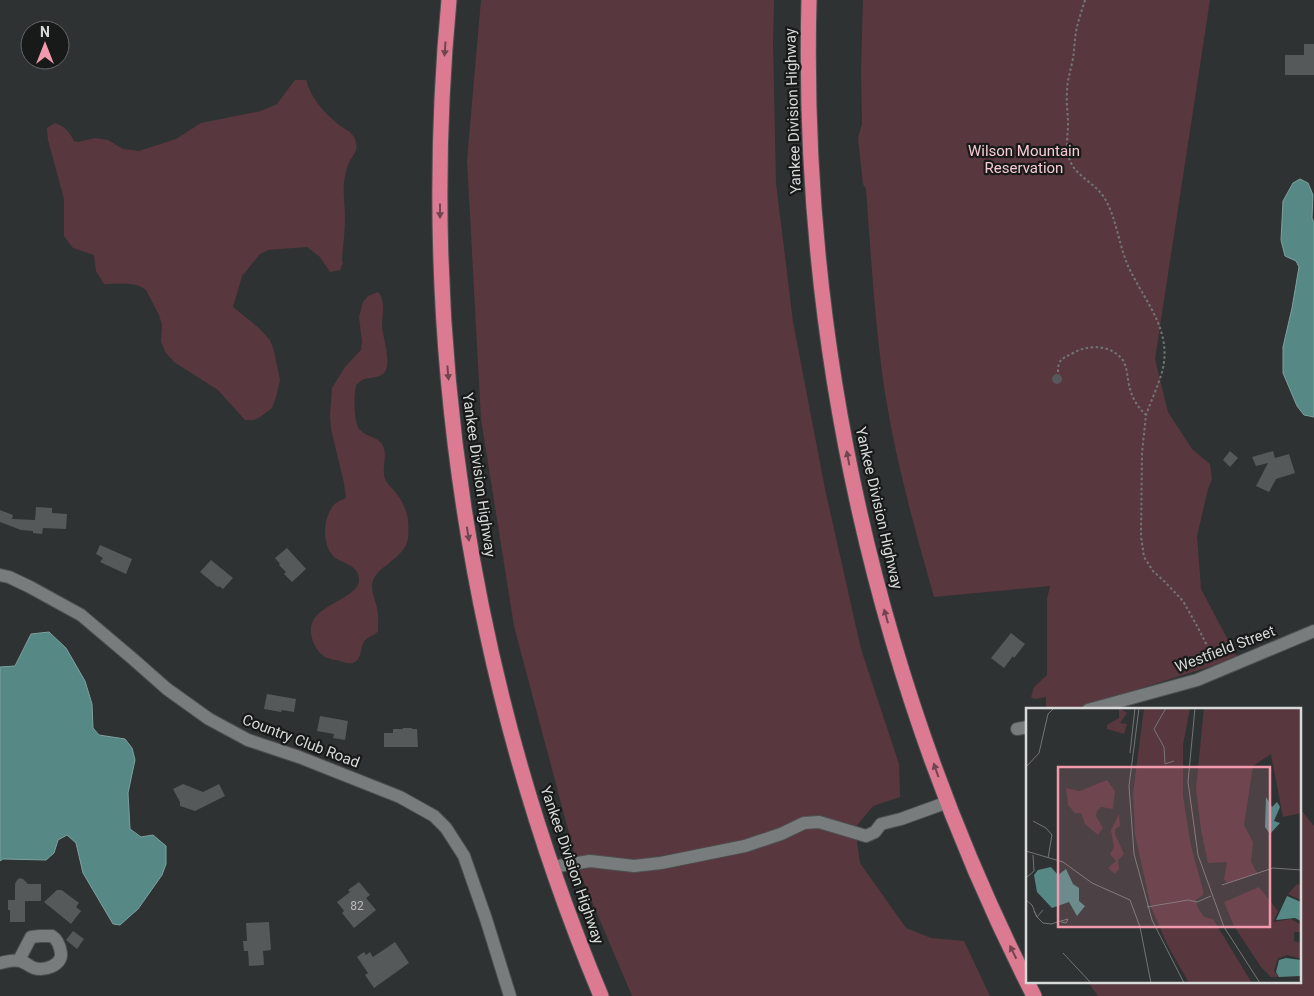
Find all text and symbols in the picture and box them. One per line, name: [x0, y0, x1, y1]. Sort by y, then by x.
north arrow: [20, 20, 70, 70]
text: N: [40, 24, 50, 40]
street label: Yankee Division Highway: [781, 28, 805, 194]
one-way arrow: [441, 41, 449, 57]
park label: Wilson Mountain Reservation: [968, 142, 1080, 177]
one-way arrow: [436, 203, 444, 219]
one-way arrow: [444, 366, 452, 382]
street label: Yankee Division Highway: [459, 392, 499, 558]
street label: Yankee Division Highway: [852, 425, 906, 591]
one-way arrow: [844, 450, 852, 465]
one-way arrow: [464, 527, 472, 543]
one-way arrow: [882, 608, 890, 623]
street label: Westfield Street: [1173, 622, 1277, 676]
inset map: [1026, 708, 1302, 984]
street label: Country Club Road: [240, 710, 362, 772]
one-way arrow: [932, 763, 939, 778]
street label: Yankee Division Highway: [536, 784, 608, 946]
house number: 82: [350, 899, 364, 913]
one-way arrow: [1009, 945, 1017, 959]

